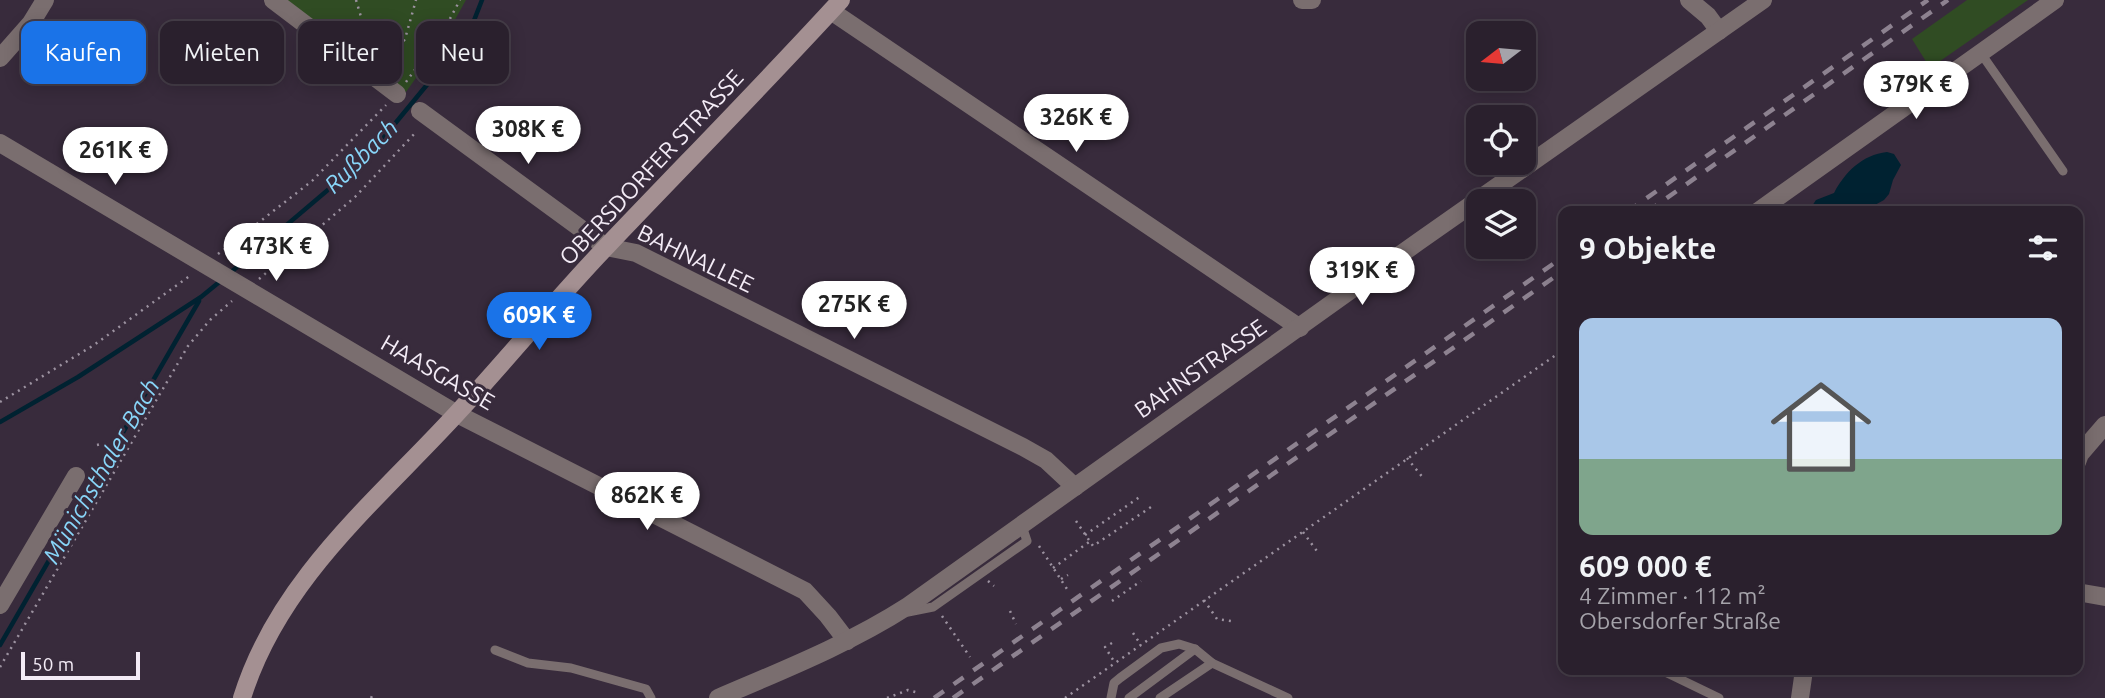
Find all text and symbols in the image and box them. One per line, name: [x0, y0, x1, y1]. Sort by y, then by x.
chip: Kaufen: [21, 21, 146, 84]
chip: Mieten: [160, 21, 284, 84]
chip: Filter: [298, 21, 402, 84]
chip: Neu: [416, 21, 509, 84]
north arrow: [1466, 21, 1536, 91]
map controls: [1466, 21, 1536, 259]
pin: 379K €: [1859, 61, 1973, 121]
street label: OBERSDORFER STRASSE: [554, 65, 748, 269]
text: 379K €: [1880, 71, 1952, 96]
pin: 326K €: [1019, 94, 1133, 154]
text: 326K €: [1040, 104, 1112, 129]
button: locate: [1466, 105, 1536, 175]
pin: 308K €: [471, 106, 585, 166]
water label: Rußbach: [319, 114, 403, 198]
text: 308K €: [492, 116, 564, 141]
pin: 261K €: [58, 128, 172, 187]
text: 261K €: [79, 137, 151, 162]
button: layers: [1466, 189, 1536, 259]
street label: BAHNALLEE: [634, 219, 758, 297]
pin: 473K €: [219, 224, 333, 283]
icon: filters: [2024, 229, 2062, 267]
text: 9 Objekte: [1579, 231, 1717, 265]
text: 473K €: [240, 233, 312, 258]
pin: 319K €: [1305, 247, 1419, 307]
text: 319K €: [1326, 257, 1398, 282]
pin: 275K €: [797, 282, 911, 341]
text: 275K €: [818, 291, 890, 316]
pin: 609K €: [482, 292, 596, 352]
text: 609K €: [503, 302, 575, 327]
street label: BAHNSTRASSE: [1130, 314, 1270, 422]
street label: HAASGASSE: [377, 330, 499, 414]
icon: home: [1758, 364, 1884, 490]
water label: Münichsthaler Bach: [37, 374, 165, 568]
pin: 862K €: [590, 472, 704, 532]
text: 862K €: [611, 482, 683, 507]
text: 609 000 €: [1579, 549, 1712, 583]
text: 4 Zimmer · 112 m²: [1579, 583, 1766, 608]
text: Obersdorfer Straße: [1579, 608, 1781, 633]
scale bar: [21, 649, 140, 681]
text: 50 m: [32, 653, 74, 675]

